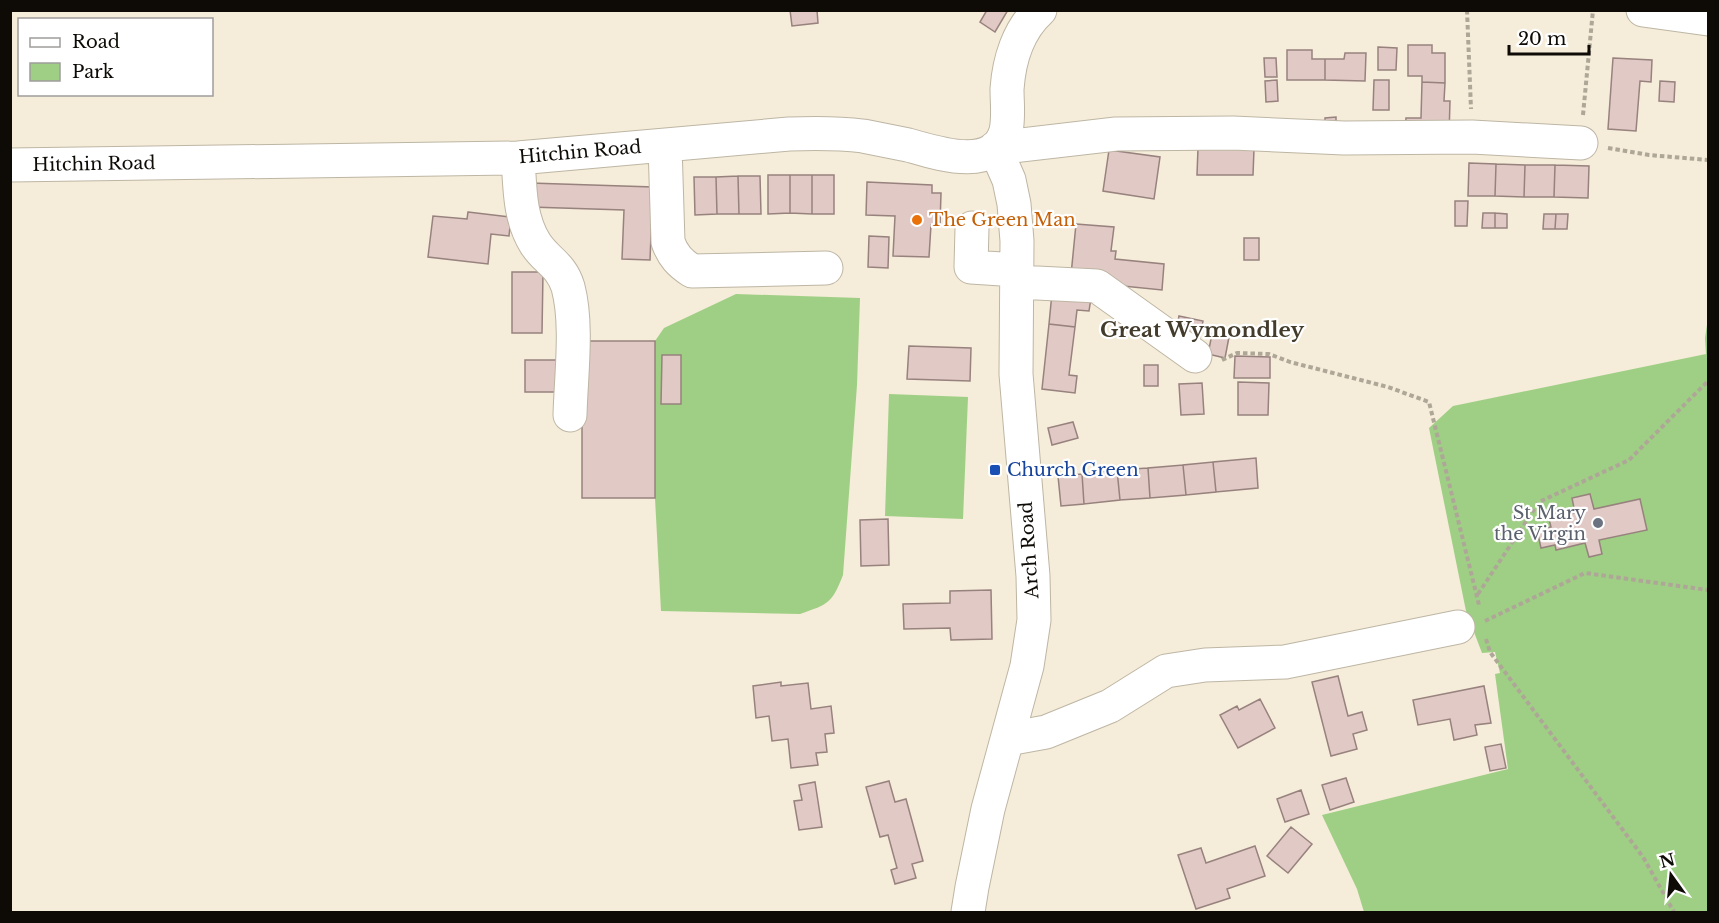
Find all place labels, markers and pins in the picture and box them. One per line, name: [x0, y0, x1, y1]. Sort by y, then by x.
place label: The Green Man: [929, 209, 1076, 231]
marker: The Green Man: [910, 213, 924, 227]
place label: Church Green: [1007, 459, 1139, 481]
marker: Church Green: [988, 463, 1002, 477]
place label: St Mary the Virgin: [1494, 502, 1586, 545]
marker: St Mary the Virgin: [1591, 516, 1605, 530]

